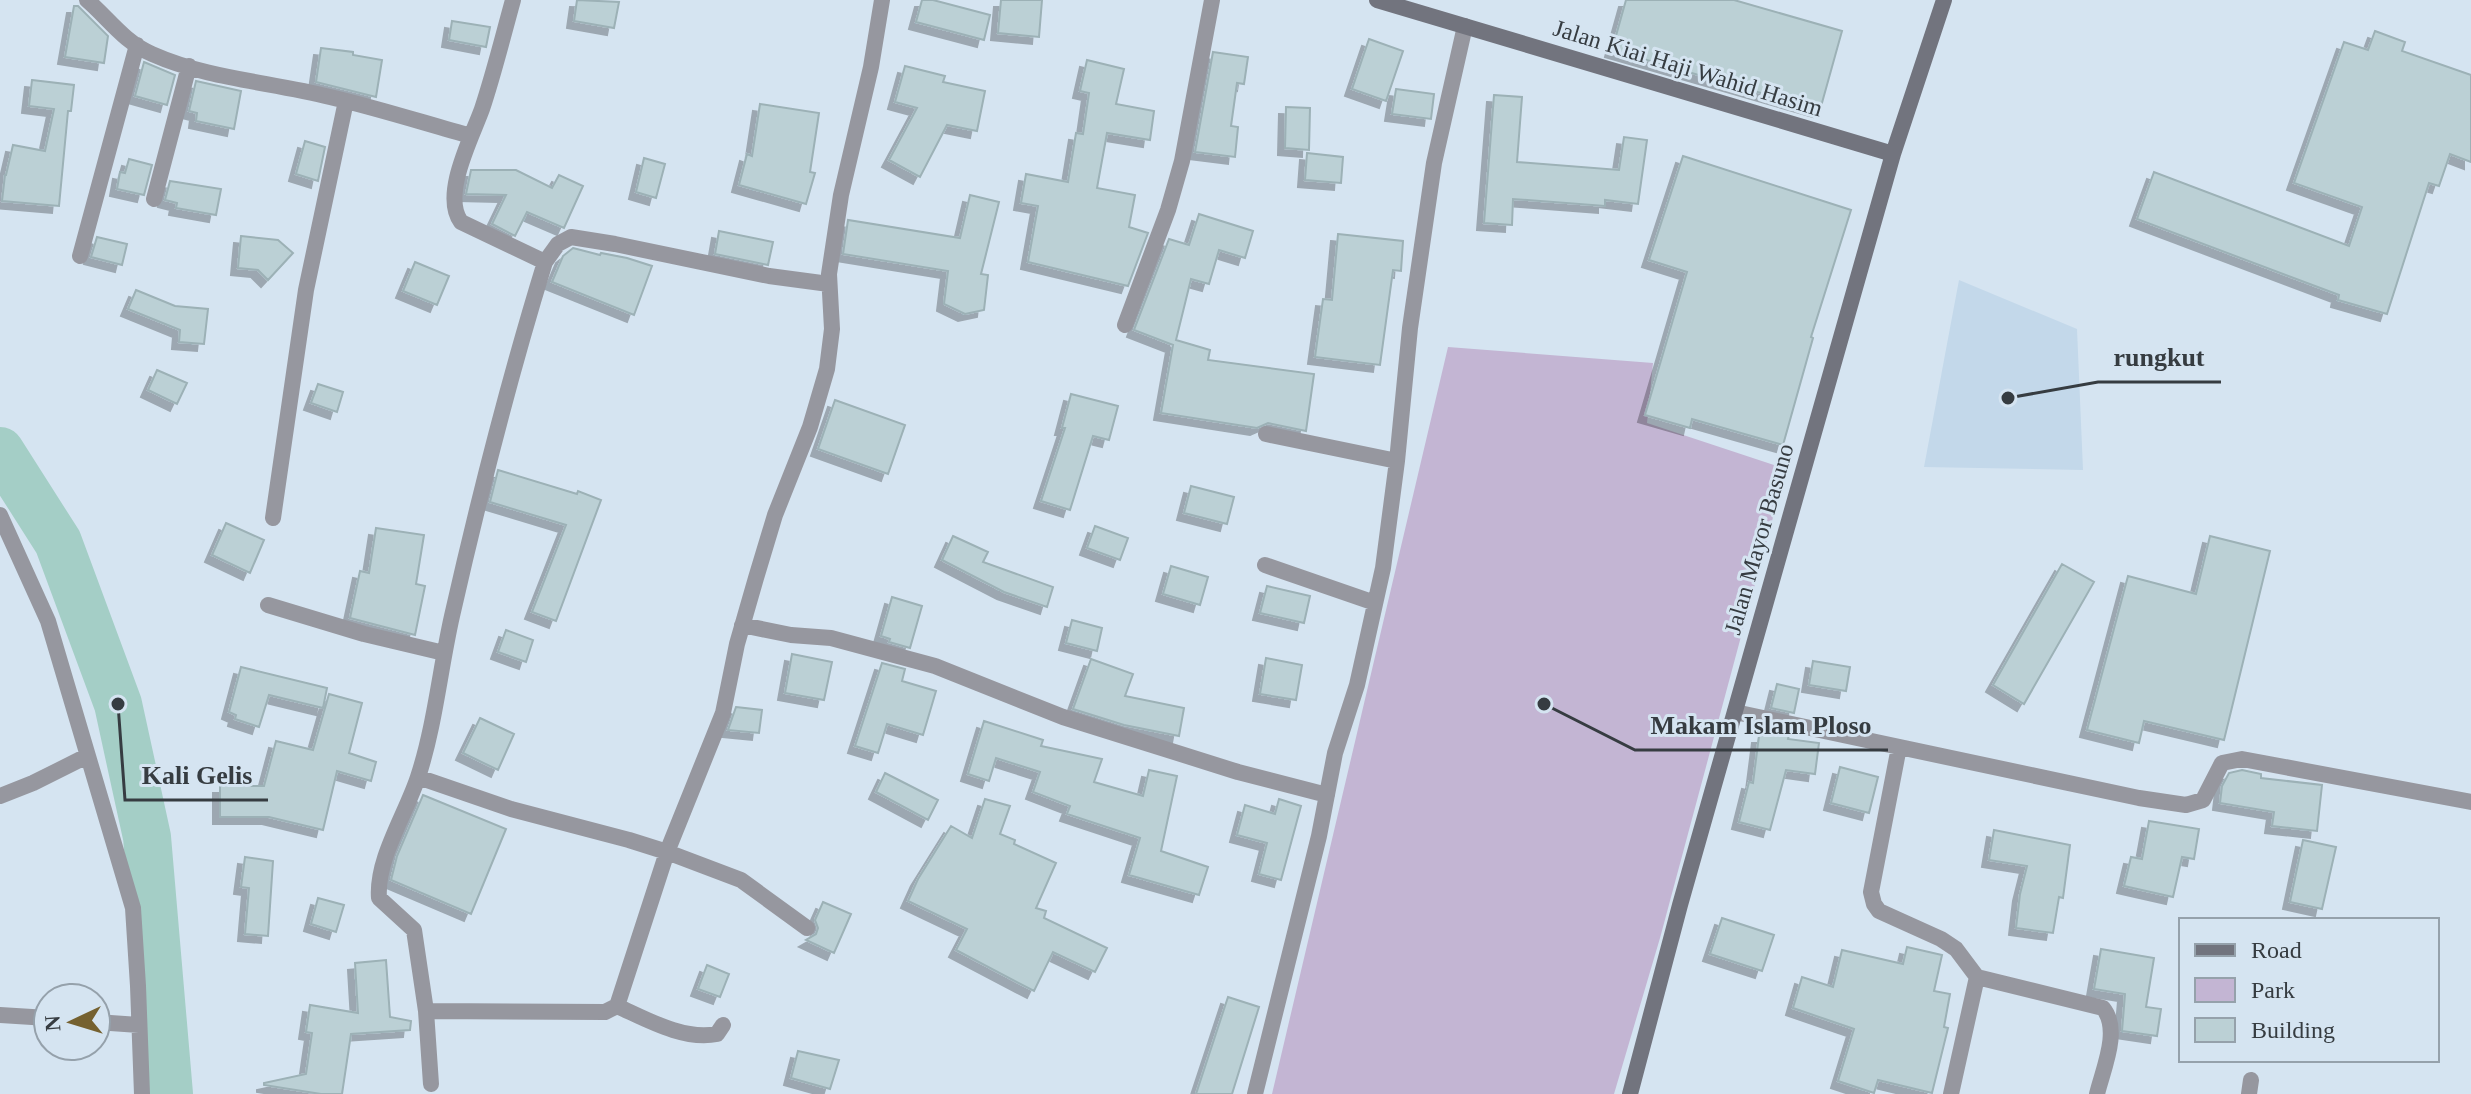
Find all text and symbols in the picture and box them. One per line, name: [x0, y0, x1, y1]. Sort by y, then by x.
street label: Jalan Kiai Haji Wahid Hasim: [1550, 15, 1826, 121]
callout: rungkut: [2098, 332, 2221, 382]
text: rungkut: [2113, 343, 2205, 372]
street label: Jalan Mayor Basuno: [1719, 441, 1799, 637]
callout: Makam Islam Ploso: [1635, 700, 1888, 750]
text: Makam Islam Ploso: [1651, 711, 1872, 740]
callout: Kali Gelis: [125, 750, 268, 800]
text: Kali Gelis: [142, 761, 252, 790]
legend: [2179, 918, 2439, 1062]
text: Road: [2251, 937, 2302, 963]
text: Park: [2251, 977, 2295, 1003]
north arrow: [32, 982, 112, 1062]
text: N: [40, 1014, 66, 1032]
text: Building: [2251, 1017, 2335, 1043]

